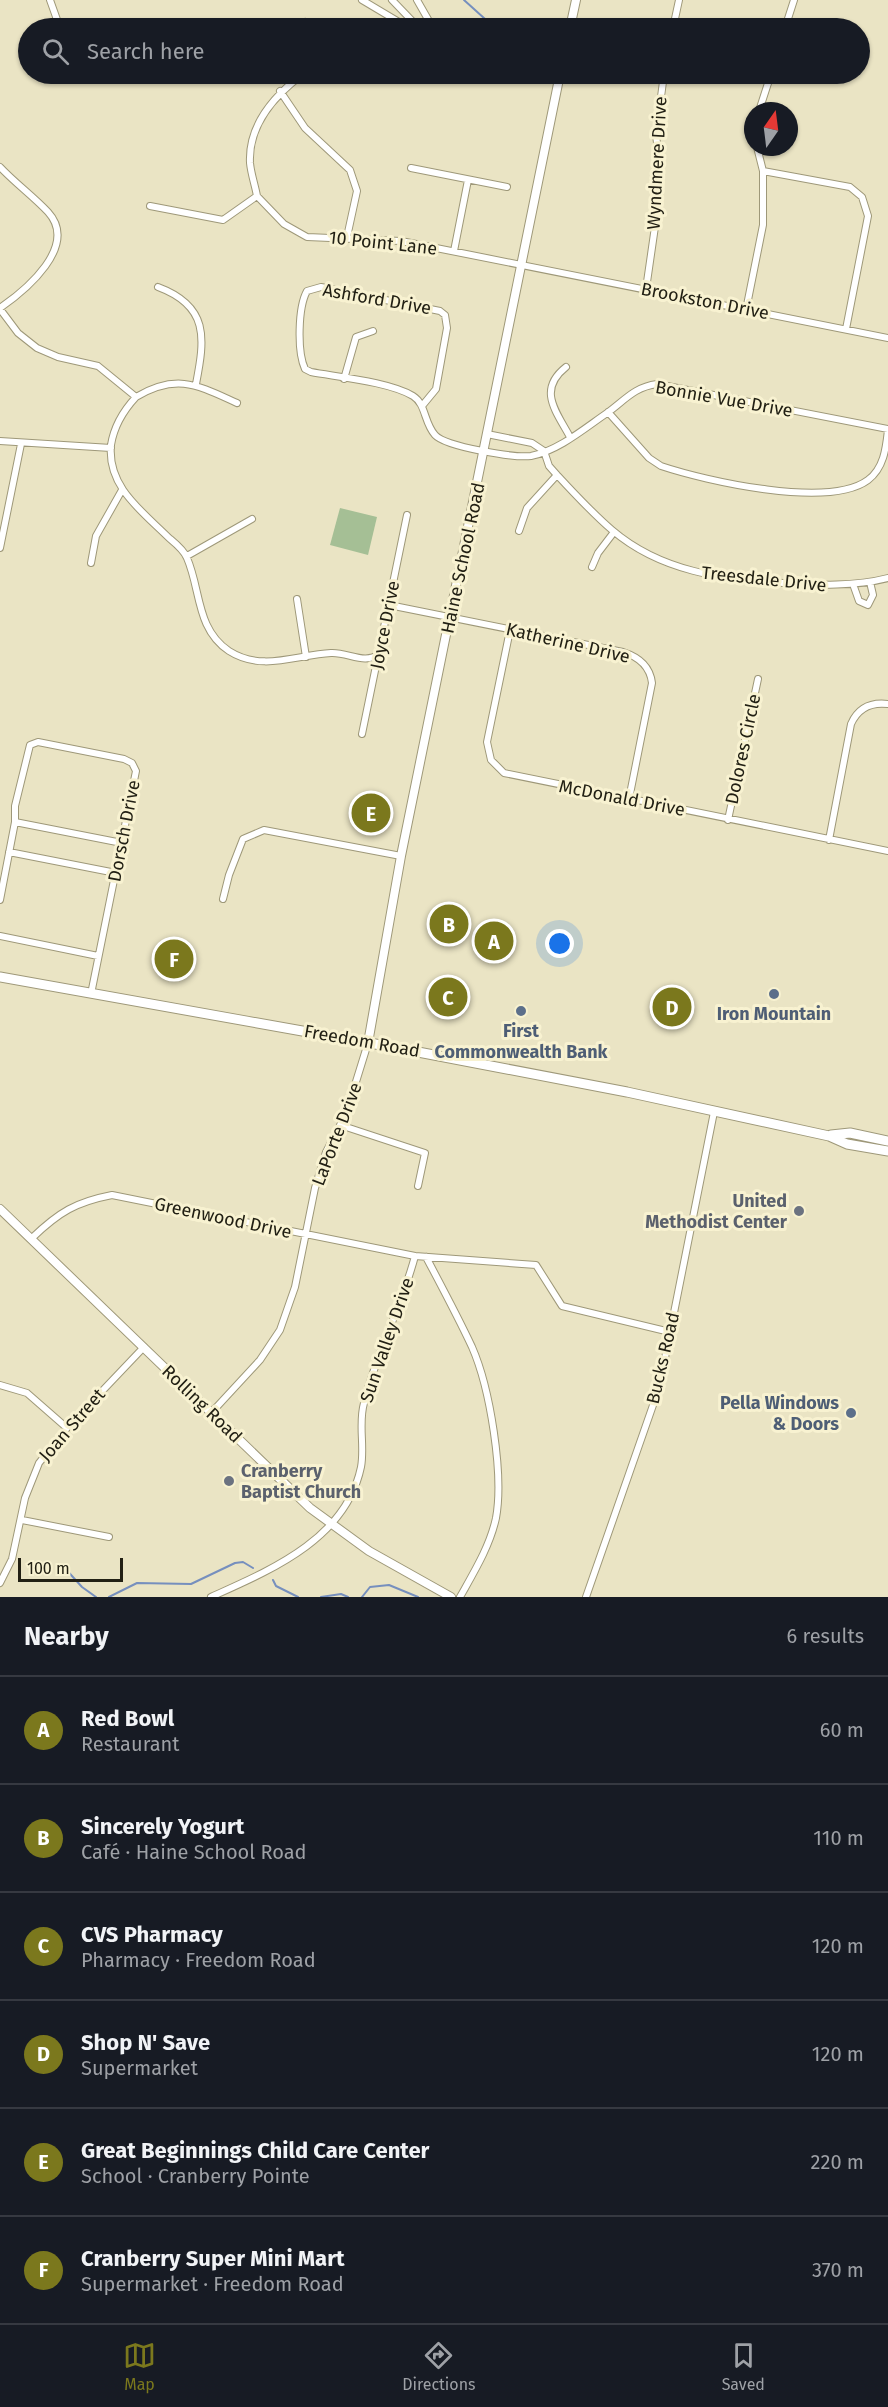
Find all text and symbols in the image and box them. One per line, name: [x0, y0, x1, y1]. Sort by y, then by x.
search box: [18, 18, 870, 84]
icon: search: [39, 35, 72, 68]
text: Search here: [87, 38, 205, 65]
street label: Wyndmere Drive: [643, 96, 671, 230]
north arrow: [744, 102, 798, 156]
street label: 10 Point Lane: [328, 226, 438, 260]
street label: Brookston Drive: [639, 278, 771, 324]
street label: Ashford Drive: [321, 279, 433, 319]
street label: Bonnie Vue Drive: [654, 376, 794, 422]
street label: Haine School Road: [436, 481, 490, 635]
street label: Treesdale Drive: [700, 561, 828, 597]
street label: Joyce Drive: [366, 579, 404, 671]
street label: Katherine Drive: [504, 618, 632, 668]
street label: Dolores Circle: [721, 692, 765, 806]
street label: McDonald Drive: [557, 775, 687, 821]
street label: Dorsch Drive: [103, 778, 145, 884]
pin: E: [352, 790, 391, 836]
pin: B: [430, 902, 468, 946]
pin: A: [474, 918, 514, 964]
your location: [545, 929, 574, 958]
pin: F: [154, 936, 194, 982]
pin: C: [428, 974, 468, 1020]
pin: D: [652, 984, 692, 1030]
marker: Iron Mountain: [767, 987, 781, 1001]
place label: Iron Mountain: [717, 1003, 831, 1025]
marker: First Commonwealth Bank: [514, 1004, 528, 1018]
street label: Freedom Road: [302, 1020, 422, 1062]
place label: First Commonwealth Bank: [435, 1020, 609, 1063]
street label: LaPorte Drive: [307, 1079, 367, 1189]
place label: United Methodist Center: [645, 1190, 788, 1233]
street label: Greenwood Drive: [152, 1193, 294, 1243]
marker: United Methodist Center: [792, 1204, 806, 1218]
street label: Sun Valley Drive: [355, 1275, 419, 1405]
street label: Bucks Road: [642, 1310, 684, 1406]
street label: Rolling Road: [157, 1360, 247, 1448]
street label: Joan Street: [34, 1384, 110, 1466]
place label: Pella Windows & Doors: [720, 1392, 839, 1435]
marker: Pella Windows & Doors: [844, 1406, 858, 1420]
place label: Cranberry Baptist Church: [241, 1460, 361, 1503]
marker: Cranberry Baptist Church: [222, 1474, 236, 1488]
scale bar: [18, 1555, 123, 1582]
text: 100 m: [27, 1559, 70, 1578]
text: Nearby: [24, 1621, 109, 1652]
text: 6 results: [787, 1624, 864, 1648]
text: Red Bowl: [81, 1705, 174, 1732]
text: A: [38, 1718, 49, 1742]
text: 60 m: [820, 1718, 864, 1742]
text: Restaurant: [81, 1732, 179, 1756]
text: Sincerely Yogurt: [81, 1813, 244, 1840]
text: B: [37, 1826, 50, 1850]
text: 110 m: [813, 1826, 864, 1850]
text: Café · Haine School Road: [81, 1840, 307, 1864]
text: CVS Pharmacy: [81, 1921, 223, 1948]
text: C: [38, 1934, 49, 1958]
text: 120 m: [812, 1934, 864, 1958]
text: Pharmacy · Freedom Road: [81, 1948, 316, 1972]
text: Shop N' Save: [81, 2029, 210, 2056]
text: D: [37, 2042, 50, 2066]
text: 120 m: [812, 2042, 864, 2066]
text: Supermarket: [81, 2056, 198, 2080]
text: Great Beginnings Child Care Center: [81, 2137, 429, 2164]
text: E: [38, 2150, 49, 2174]
text: 220 m: [811, 2150, 864, 2174]
text: School · Cranberry Pointe: [81, 2164, 310, 2188]
text: Cranberry Super Mini Mart: [81, 2245, 344, 2272]
text: F: [39, 2258, 48, 2282]
text: 370 m: [812, 2258, 864, 2282]
text: Supermarket · Freedom Road: [81, 2272, 344, 2296]
tab: Map: [123, 2339, 156, 2394]
tab: Directions: [402, 2339, 476, 2394]
tab: Saved: [722, 2339, 765, 2394]

